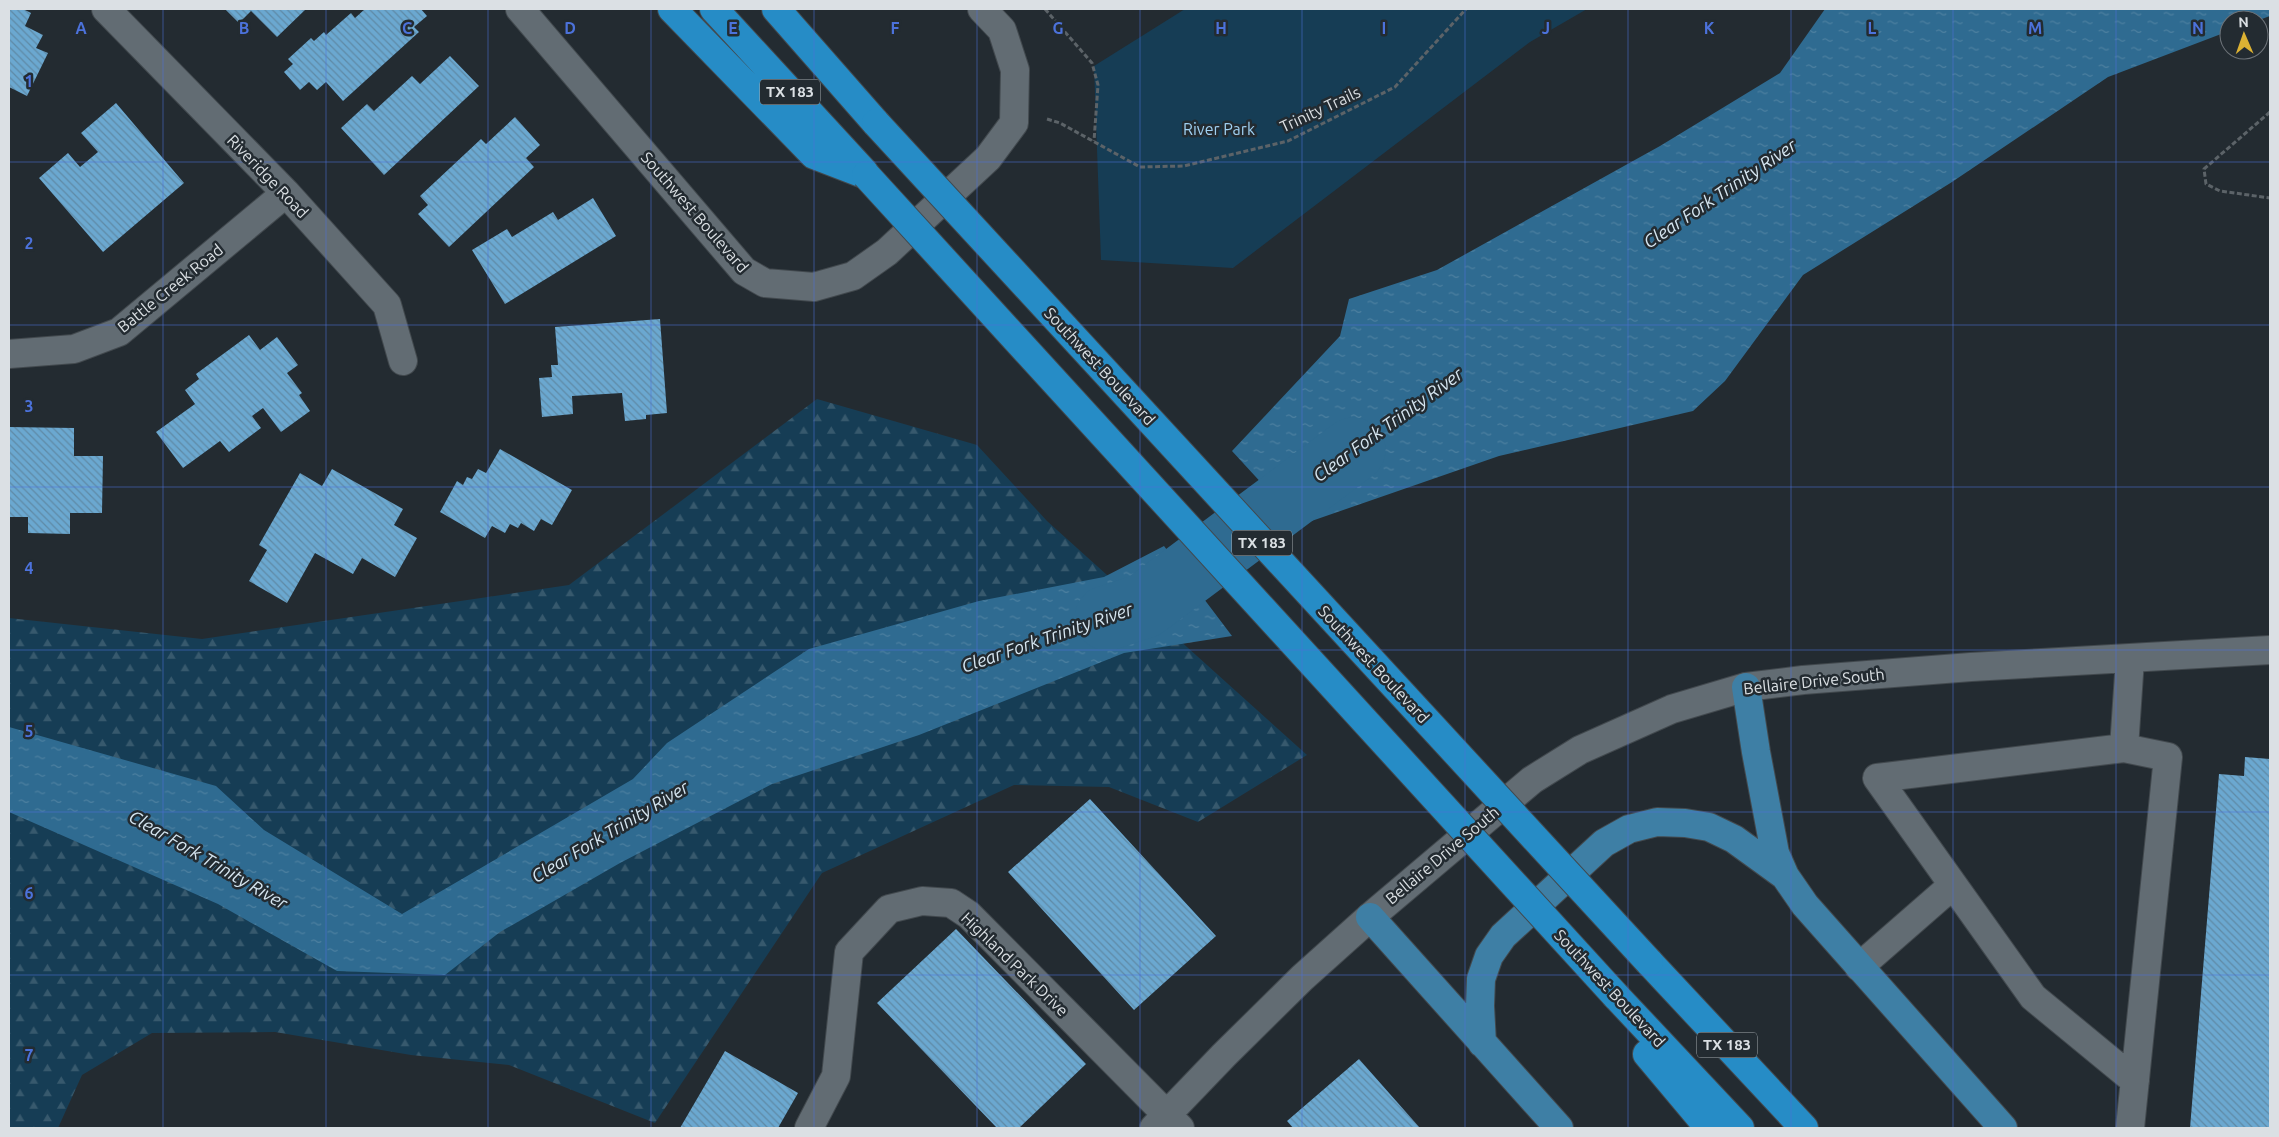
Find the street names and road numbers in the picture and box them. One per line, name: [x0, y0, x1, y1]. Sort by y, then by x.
road number: TX 183: [760, 80, 820, 104]
street label: Trinity Trails: [1277, 83, 1363, 135]
street label: Riveridge Road: [224, 131, 312, 221]
street label: Southwest Boulevard: [638, 148, 752, 276]
street label: Battle Creek Road: [114, 240, 226, 336]
street label: Southwest Boulevard: [1041, 304, 1159, 428]
road number: TX 183: [1232, 530, 1292, 556]
street label: Southwest Boulevard: [1315, 602, 1433, 726]
street label: Bellaire Drive South: [1743, 665, 1885, 697]
street label: Bellaire Drive South: [1382, 803, 1502, 907]
street label: Highland Park Drive: [958, 908, 1072, 1020]
street label: Southwest Boulevard: [1551, 926, 1669, 1050]
road number: TX 183: [1697, 1032, 1757, 1058]

